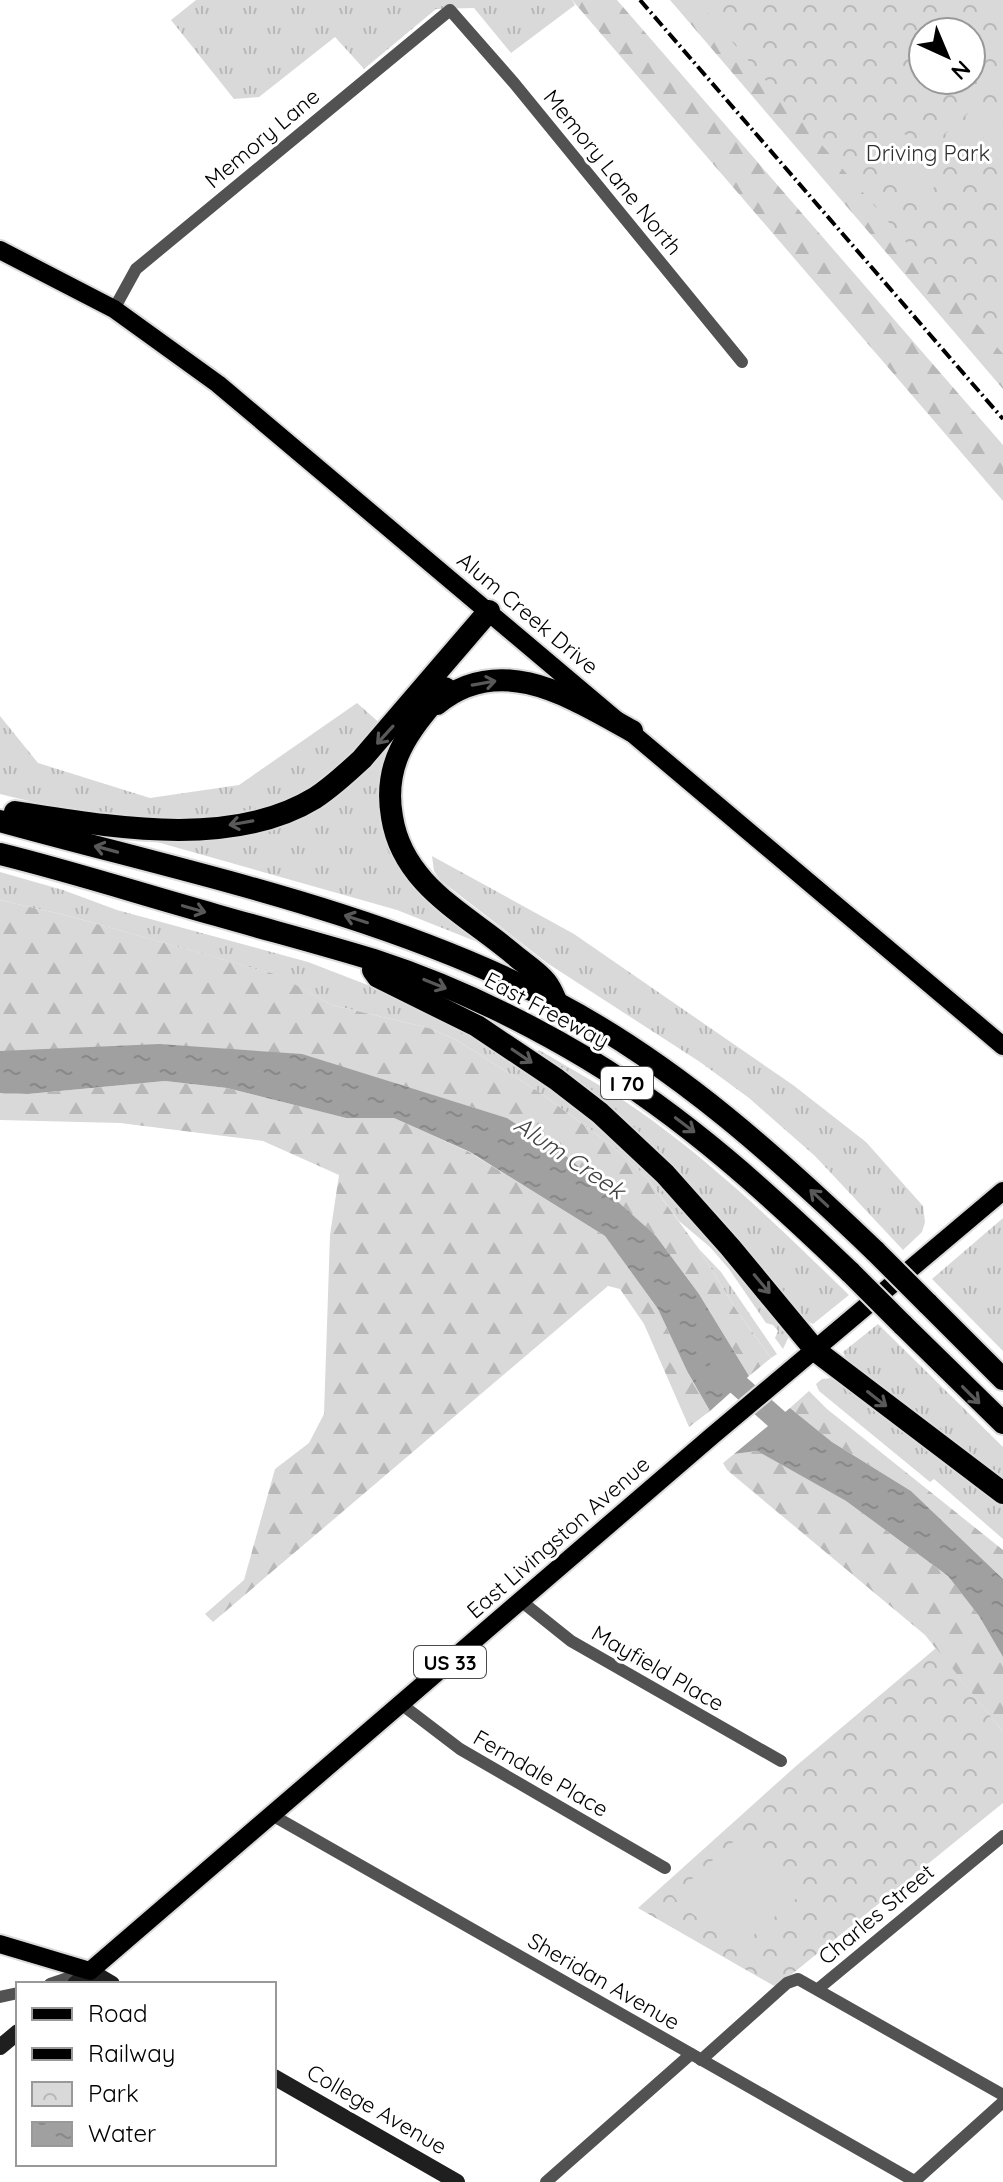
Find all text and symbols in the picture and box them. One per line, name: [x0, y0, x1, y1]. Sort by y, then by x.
north arrow: [907, 16, 987, 96]
text: N: [945, 55, 976, 86]
street label: Memory Lane: [199, 82, 325, 194]
street label: Memory Lane North: [538, 84, 688, 260]
park label: Driving Park: [866, 139, 990, 167]
street label: Alum Creek Drive: [452, 546, 604, 680]
one-way arrow: [471, 675, 497, 690]
one-way arrow: [375, 725, 394, 745]
one-way arrow: [228, 817, 254, 832]
one-way arrow: [93, 841, 119, 856]
one-way arrow: [180, 902, 206, 917]
one-way arrow: [344, 911, 369, 926]
street label: East Freeway: [480, 965, 614, 1055]
one-way arrow: [422, 978, 447, 992]
one-way arrow: [511, 1047, 533, 1064]
road number: I 70: [601, 1067, 653, 1099]
water label: Alum Creek: [509, 1109, 633, 1206]
one-way arrow: [674, 1116, 695, 1133]
one-way arrow: [810, 1190, 830, 1208]
one-way arrow: [753, 1273, 771, 1294]
one-way arrow: [962, 1385, 981, 1405]
one-way arrow: [866, 1390, 887, 1407]
street label: East Livingston Avenue: [461, 1450, 655, 1624]
street label: Mayfield Place: [587, 1619, 729, 1717]
road number: US 33: [414, 1646, 486, 1678]
street label: Ferndale Place: [469, 1723, 613, 1823]
street label: Charles Street: [812, 1858, 940, 1970]
street label: Sheridan Avenue: [523, 1926, 685, 2036]
legend: [16, 1982, 276, 2166]
text: Road: [88, 1998, 148, 2028]
text: Railway: [88, 2038, 175, 2068]
street label: College Avenue: [302, 2058, 452, 2160]
text: Park: [88, 2078, 139, 2108]
text: Water: [88, 2118, 156, 2148]

